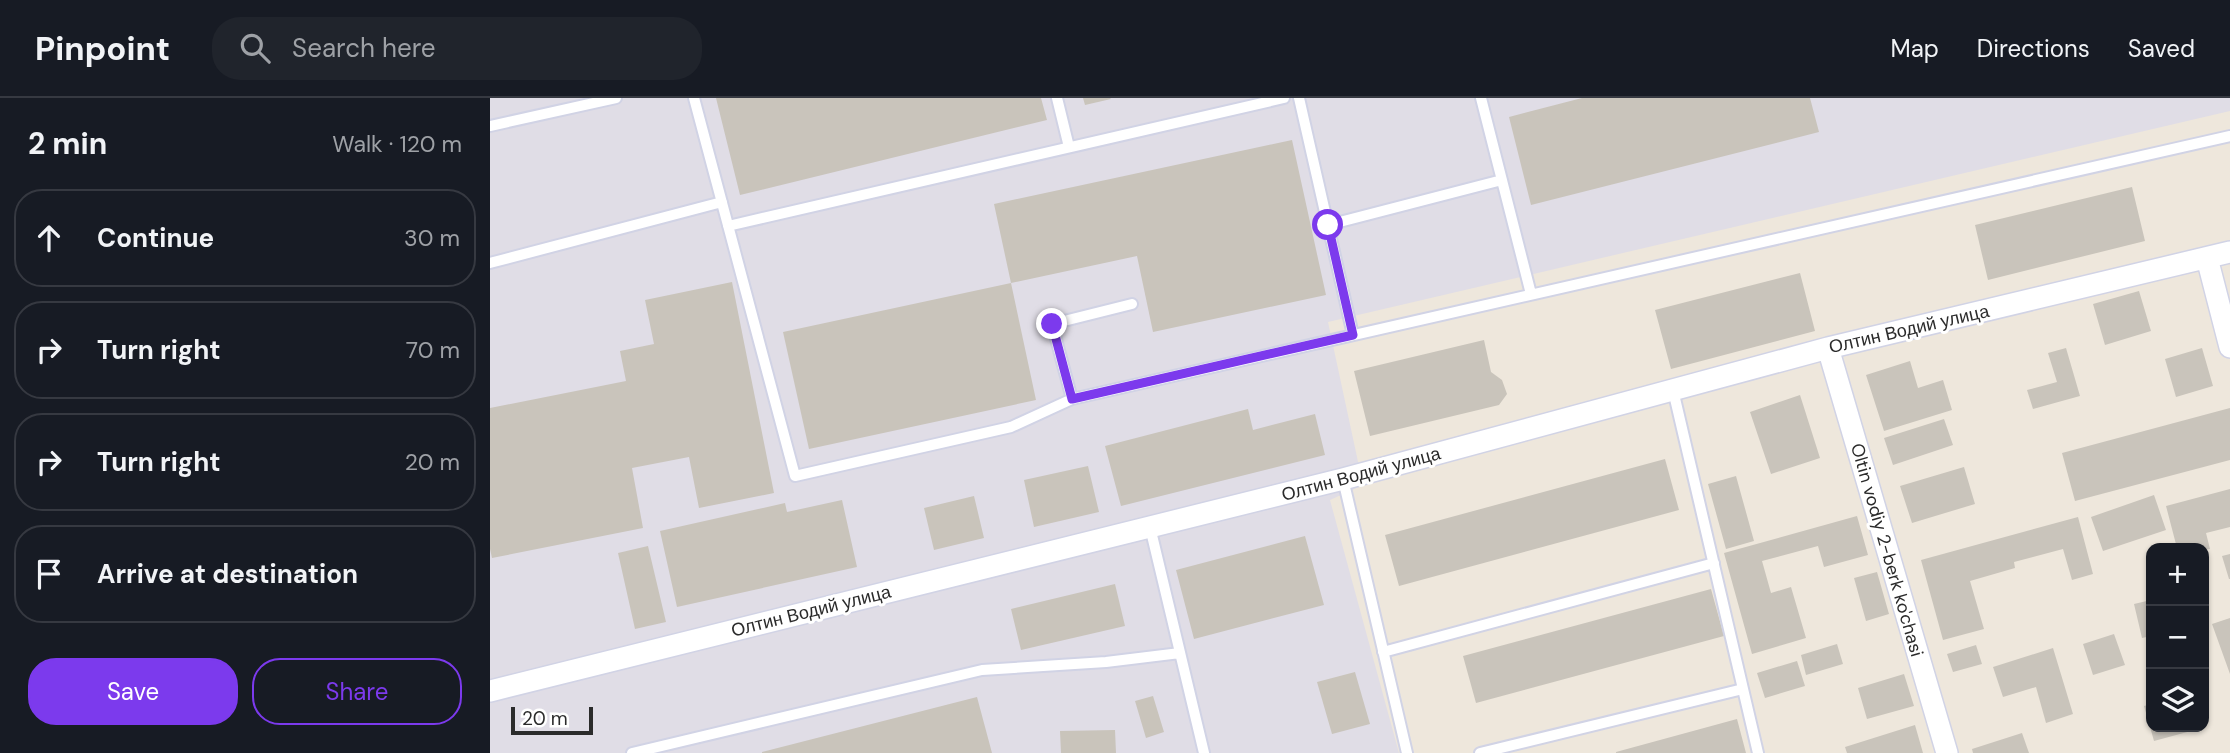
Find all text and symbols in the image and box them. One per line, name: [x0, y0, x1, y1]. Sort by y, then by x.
search box: [212, 17, 702, 80]
text: Pinpoint: [35, 27, 170, 70]
icon: search: [236, 29, 274, 67]
text: Search here: [292, 31, 436, 65]
text: Map: [1891, 33, 1939, 64]
text: Directions: [1977, 33, 2090, 64]
text: Saved: [2128, 33, 2195, 64]
text: 2 min: [28, 124, 107, 163]
text: Walk · 120 m: [332, 129, 462, 159]
route start: [1312, 209, 1343, 240]
icon: ahead: [30, 219, 68, 257]
text: Continue: [97, 221, 214, 255]
text: 30 m: [404, 223, 460, 253]
street label: Олтин Водий улица: [1826, 299, 1992, 359]
route end: [1036, 308, 1067, 339]
icon: right: [30, 331, 68, 369]
text: Turn right: [97, 333, 221, 367]
text: 70 m: [406, 335, 460, 365]
street label: Олтин Водий улица: [1279, 441, 1444, 507]
street label: Oltin vodiy 2-berk ko'chasi: [1845, 441, 1929, 659]
icon: right: [30, 443, 68, 481]
text: Turn right: [97, 445, 221, 479]
text: 20 m: [405, 447, 460, 477]
map controls: [2146, 543, 2209, 732]
button: +: [2146, 543, 2209, 606]
icon: arrive: [30, 555, 68, 593]
text: Arrive at destination: [97, 557, 358, 591]
street label: Олтин Водий улица: [729, 579, 894, 642]
button: −: [2146, 606, 2209, 669]
button: Save: [28, 658, 238, 725]
button: Share: [252, 658, 462, 725]
button: layers: [2146, 669, 2209, 732]
scale bar: [511, 704, 593, 736]
text: 20 m: [522, 706, 568, 731]

